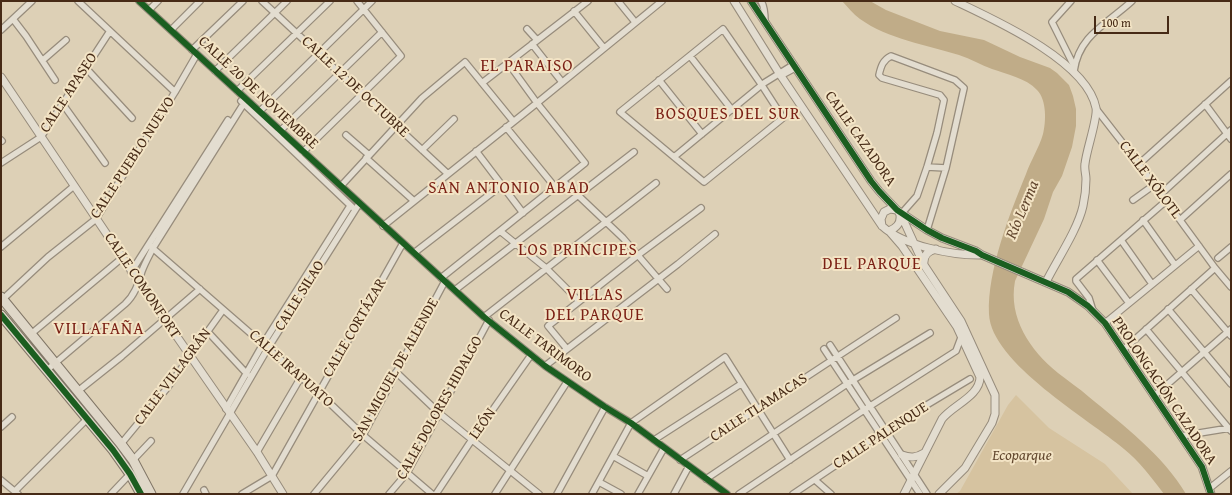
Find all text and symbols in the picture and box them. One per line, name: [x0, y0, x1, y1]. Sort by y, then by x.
scale bar: [1096, 8, 1171, 34]
text: 100 m: [1101, 14, 1131, 31]
street label: CALLE 20 DE NOVIEMBRE: [194, 33, 322, 153]
street label: CALLE 12 DE OCTUBRE: [298, 33, 412, 141]
street label: CALLE APASEO: [36, 50, 102, 136]
district label: EL PARAISO: [480, 57, 574, 77]
street label: CALLE CAZADORA: [820, 88, 900, 190]
street label: CALLE PUEBLO NUEVO: [87, 94, 179, 222]
district label: BOSQUES DEL SUR: [655, 105, 801, 125]
street label: CALLE XÓLOTL: [1115, 137, 1185, 223]
water label: Río Lerma: [1002, 178, 1044, 242]
district label: SAN ANTONIO ABAD: [428, 179, 590, 199]
street label: CALLE COMONFORT: [100, 230, 184, 342]
district label: LOS PRINCIPES: [518, 241, 638, 261]
district label: DEL PARQUE: [822, 255, 922, 275]
street label: CALLE SILAO: [271, 257, 329, 335]
street label: CALLE CORTÁZAR: [319, 275, 391, 381]
district label: VILLAS DEL PARQUE: [545, 286, 645, 326]
street label: SAN MIGUEL DE ALLENDE: [349, 295, 443, 445]
street label: CALLE TARIMORO: [495, 305, 595, 387]
street label: PROLONGACIÓN CAZADORA: [1108, 314, 1220, 468]
district label: VILLAFAÑA: [53, 320, 145, 340]
street label: CALLE VILLAGRÁN: [131, 325, 215, 429]
street label: CALLE IRAPUATO: [245, 326, 337, 412]
street label: CALLE DOLORES HIDALGO: [393, 333, 487, 483]
street label: CALLE TLAMACAS: [707, 370, 811, 446]
street label: CALLE PALENQUE: [830, 399, 932, 473]
street label: LEÓN: [466, 405, 500, 443]
park label: Ecoparque: [992, 447, 1052, 465]

